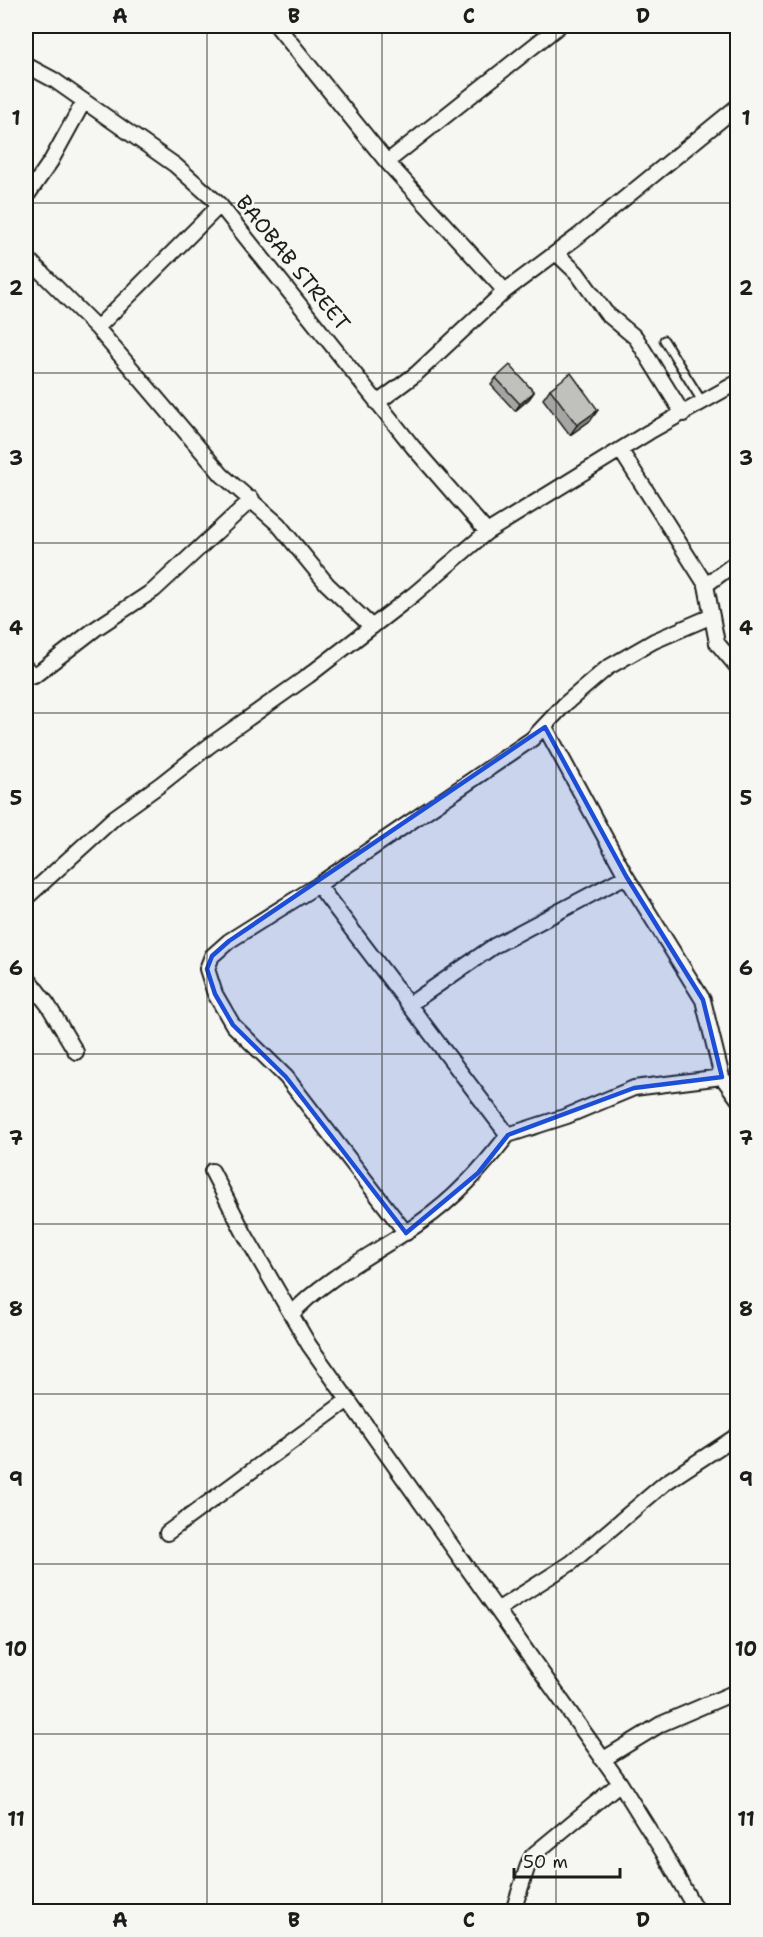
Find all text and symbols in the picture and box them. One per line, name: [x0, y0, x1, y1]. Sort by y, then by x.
text: A: [112, 3, 128, 29]
text: B: [288, 3, 300, 29]
text: C: [463, 3, 475, 29]
text: D: [636, 3, 650, 29]
text: 1: [11, 105, 21, 131]
text: 1: [741, 105, 751, 131]
street label: BAOBAB STREET: [230, 189, 356, 337]
text: 2: [9, 275, 23, 301]
text: 2: [739, 275, 753, 301]
text: 3: [9, 445, 23, 471]
text: 3: [739, 445, 753, 471]
text: 4: [9, 615, 23, 641]
text: 4: [739, 615, 753, 641]
text: 5: [10, 785, 22, 811]
text: 5: [740, 785, 752, 811]
text: 6: [9, 955, 23, 981]
text: 6: [739, 955, 753, 981]
text: 7: [9, 1125, 23, 1151]
text: 7: [739, 1125, 753, 1151]
text: 8: [9, 1296, 23, 1322]
text: 8: [739, 1296, 753, 1322]
text: 9: [9, 1466, 23, 1492]
text: 9: [739, 1466, 753, 1492]
text: 10: [5, 1636, 27, 1662]
text: 10: [735, 1636, 757, 1662]
text: 11: [7, 1806, 25, 1832]
text: 11: [737, 1806, 755, 1832]
scale bar: [514, 1841, 620, 1879]
text: 50 m: [523, 1850, 568, 1874]
text: A: [112, 1907, 128, 1933]
text: B: [288, 1907, 300, 1933]
text: C: [463, 1907, 475, 1933]
text: D: [636, 1907, 650, 1933]

